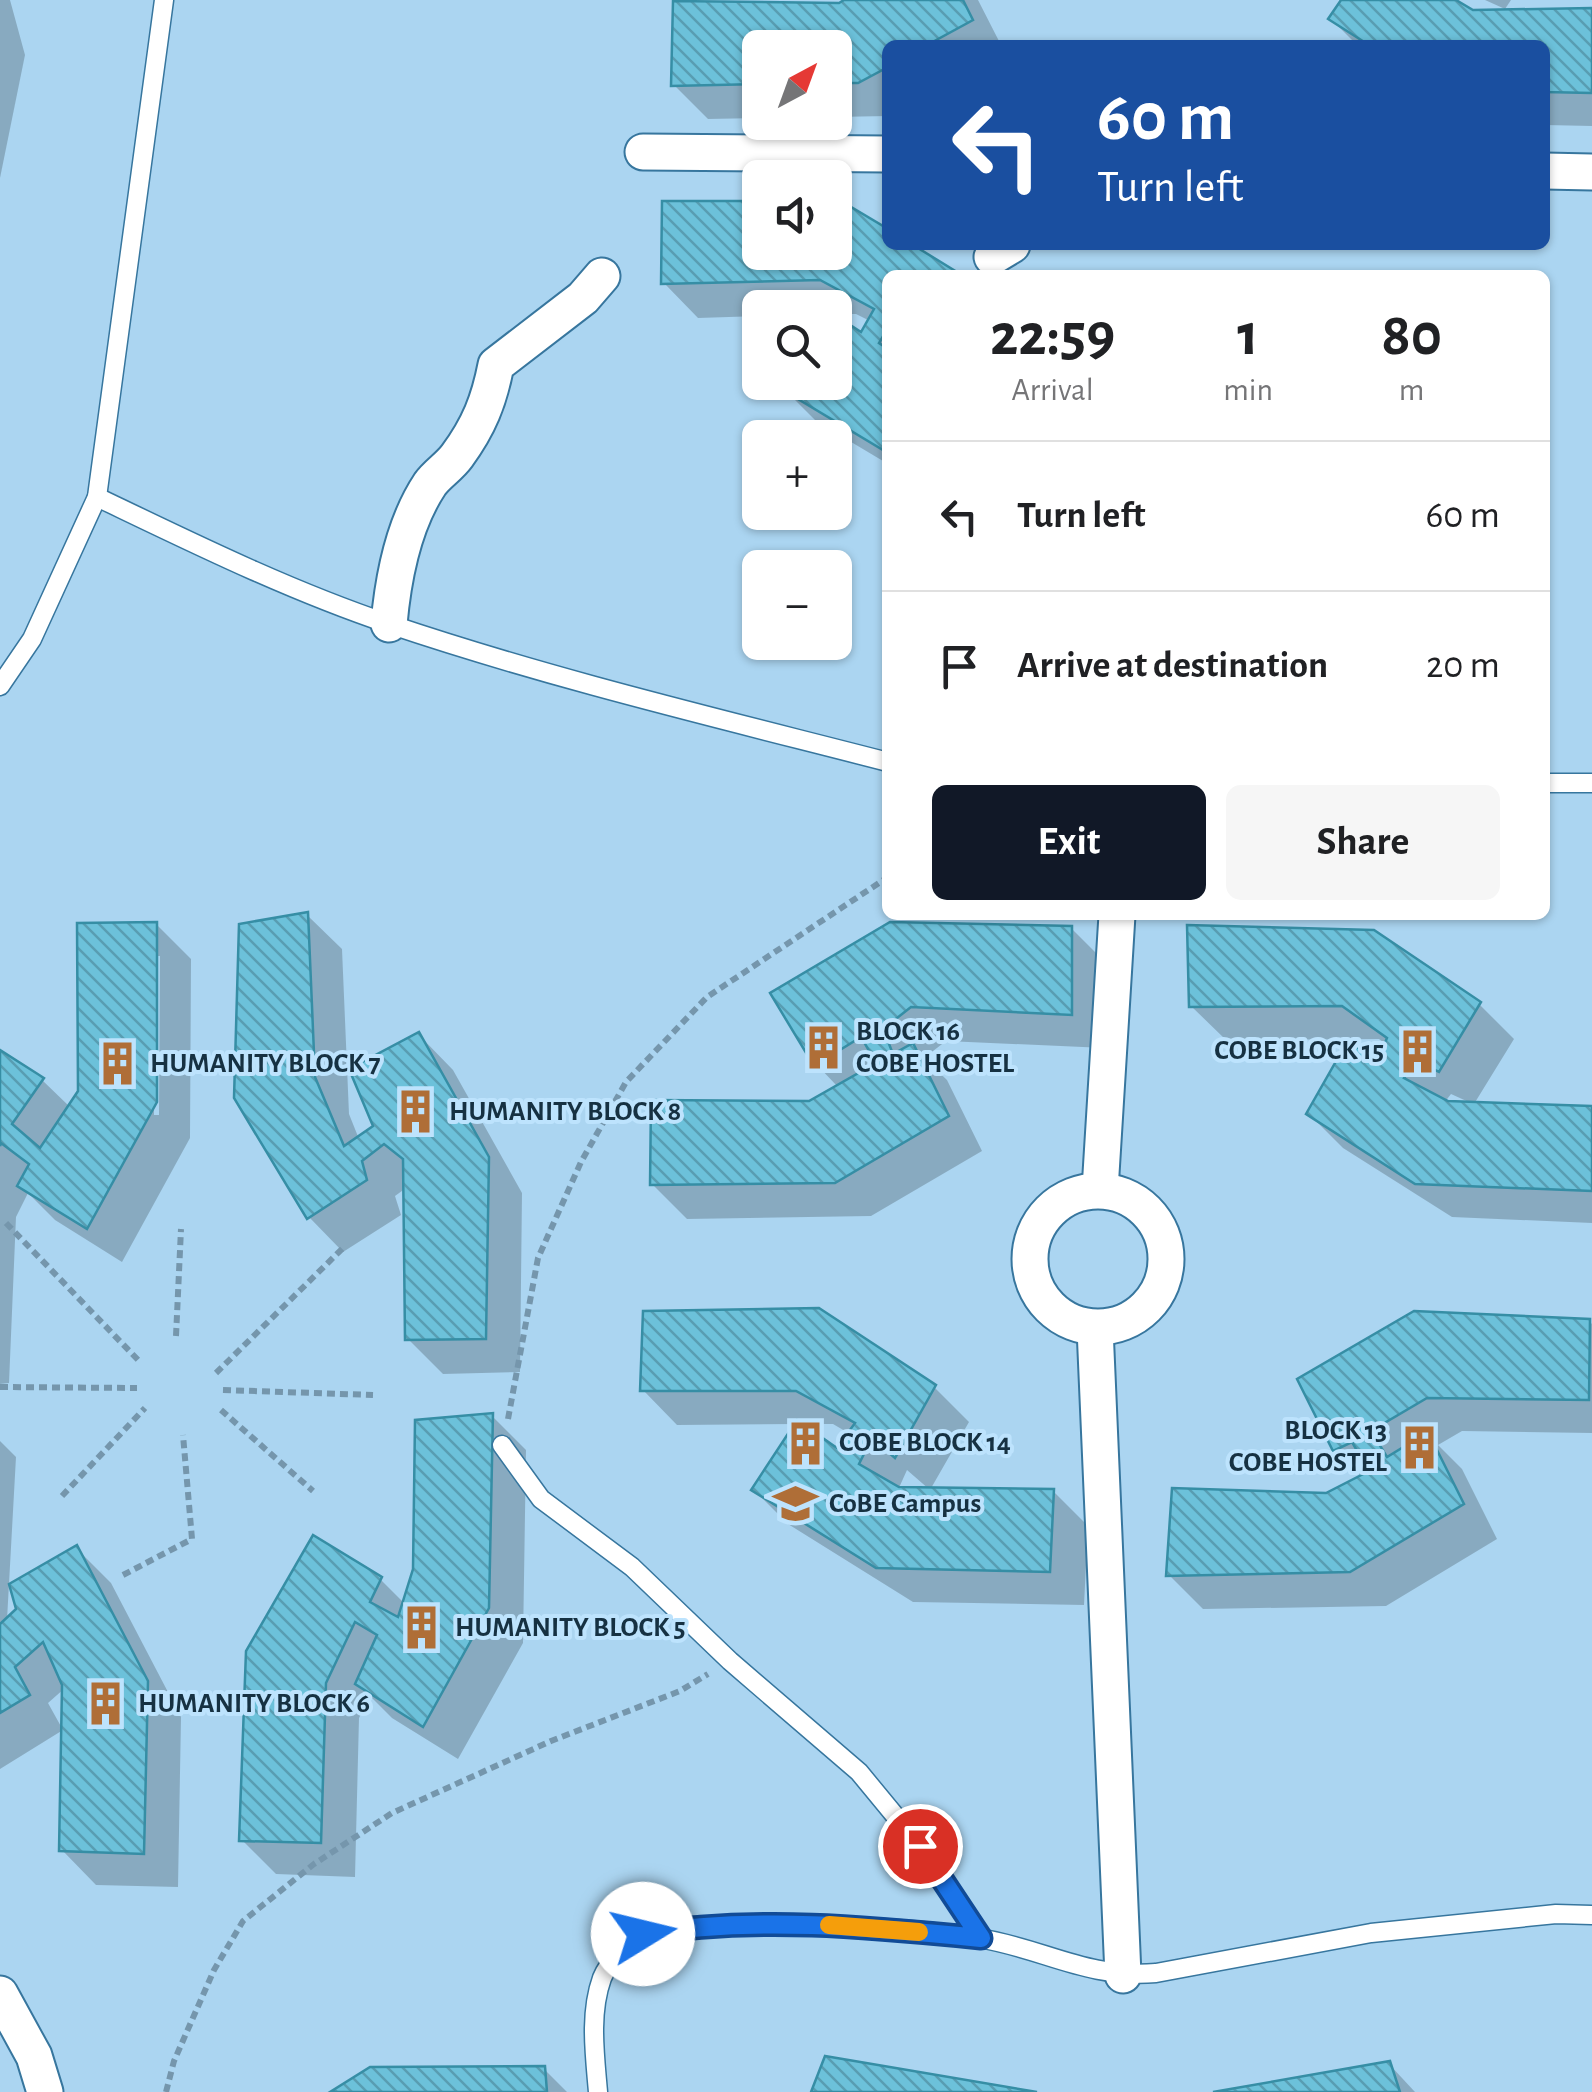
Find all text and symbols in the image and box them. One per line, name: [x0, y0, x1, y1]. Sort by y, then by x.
north arrow: [742, 30, 852, 140]
map controls: [742, 30, 852, 660]
icon: left: [932, 80, 1062, 210]
text: 60 m: [1097, 83, 1234, 153]
button: sound: [742, 160, 852, 270]
text: Turn left: [1097, 165, 1244, 210]
button: search: [742, 290, 852, 400]
text: 22:59: [990, 306, 1115, 366]
text: 1: [1237, 306, 1259, 366]
text: 80: [1381, 306, 1442, 366]
text: Arrival: [1011, 374, 1094, 406]
text: min: [1223, 374, 1273, 406]
text: m: [1399, 374, 1424, 406]
button: +: [742, 420, 852, 530]
icon: left: [932, 489, 987, 544]
text: Turn left: [1017, 497, 1145, 535]
text: 60 m: [1425, 497, 1500, 535]
button: −: [742, 550, 852, 660]
icon: arrive: [932, 639, 987, 694]
text: Arrive at destination: [1017, 647, 1328, 685]
text: 20 m: [1426, 647, 1500, 685]
button: Exit: [932, 785, 1206, 900]
button: Share: [1226, 785, 1500, 900]
place label: BLOCK 16 COBE HOSTEL: [856, 1018, 1015, 1078]
building icon: BLOCK 16 COBE HOSTEL: [799, 1024, 847, 1072]
building icon: COBE BLOCK 15: [1393, 1027, 1441, 1075]
place label: COBE BLOCK 15: [1214, 1037, 1384, 1065]
building icon: HUMANITY BLOCK 7: [93, 1040, 141, 1088]
place label: HUMANITY BLOCK 7: [150, 1050, 381, 1078]
building icon: HUMANITY BLOCK 8: [392, 1088, 440, 1136]
place label: HUMANITY BLOCK 8: [449, 1098, 681, 1126]
place label: BLOCK 13 COBE HOSTEL: [1229, 1417, 1388, 1477]
building icon: COBE BLOCK 14: [782, 1419, 830, 1467]
building icon: BLOCK 13 COBE HOSTEL: [1396, 1423, 1444, 1471]
place label: COBE BLOCK 14: [839, 1429, 1011, 1457]
school or university icon: CoBE Campus: [772, 1480, 820, 1528]
place label: CoBE Campus: [829, 1490, 981, 1518]
building icon: HUMANITY BLOCK 5: [398, 1604, 446, 1652]
place label: HUMANITY BLOCK 5: [455, 1614, 686, 1642]
building icon: HUMANITY BLOCK 6: [81, 1680, 129, 1728]
place label: HUMANITY BLOCK 6: [138, 1690, 370, 1718]
pin: [878, 1804, 963, 1889]
icon: arrive: [893, 1819, 948, 1874]
position arrow: [591, 1882, 695, 1986]

